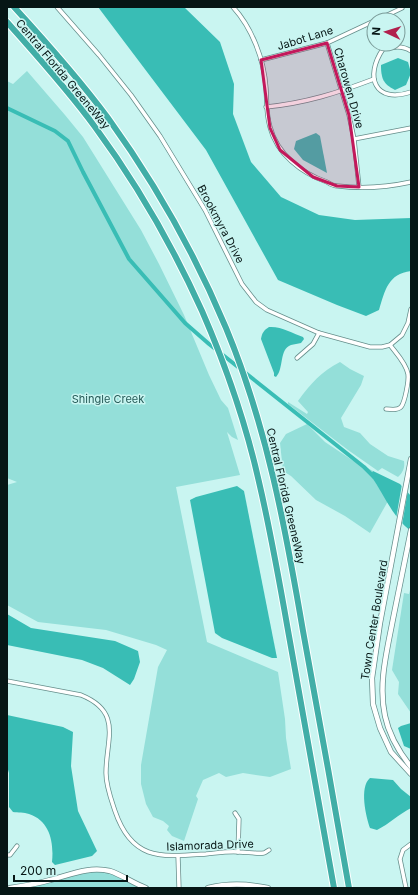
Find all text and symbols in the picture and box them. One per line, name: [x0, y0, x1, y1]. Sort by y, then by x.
north arrow: [366, 12, 406, 52]
street label: Central Florida GreeneWay: [13, 16, 113, 132]
street label: Jabot Lane: [275, 23, 335, 53]
text: N: [369, 27, 383, 36]
street label: Charowen Drive: [331, 46, 367, 130]
street label: Brookmyra Drive: [194, 182, 248, 266]
park label: Shingle Creek: [72, 392, 144, 406]
street label: Central Florida GreeneWay: [264, 427, 308, 565]
street label: Town Center Boulevard: [358, 559, 390, 681]
street label: Islamorada Drive: [166, 836, 254, 854]
scale bar: [14, 857, 127, 883]
text: 200 m: [20, 863, 56, 878]

